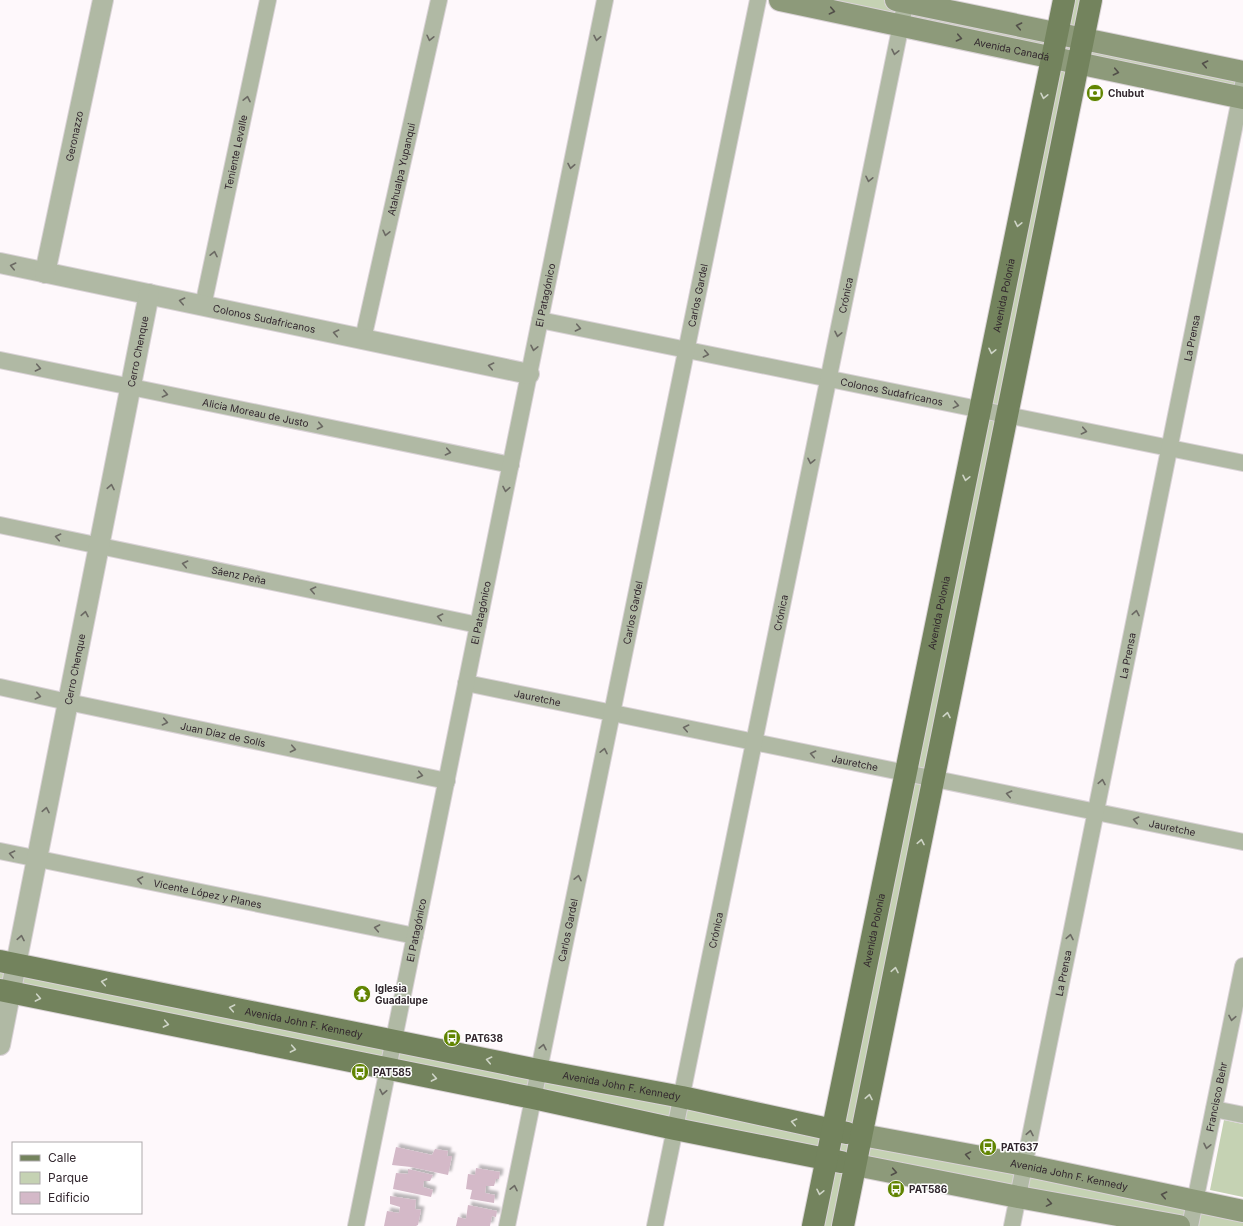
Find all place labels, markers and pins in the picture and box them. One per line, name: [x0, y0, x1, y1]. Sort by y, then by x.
bank icon: Chubut: [1085, 83, 1105, 103]
place label: Chubut: [1108, 87, 1144, 99]
place label: Iglesia Guadalupe: [375, 982, 428, 1006]
temple icon: Iglesia Guadalupe: [352, 984, 372, 1004]
bus stop icon: PAT638: [442, 1028, 462, 1048]
place label: PAT638: [465, 1032, 504, 1044]
bus stop icon: PAT585: [350, 1062, 370, 1082]
place label: PAT585: [373, 1066, 411, 1078]
bus stop icon: PAT637: [978, 1137, 998, 1157]
place label: PAT637: [1001, 1141, 1039, 1153]
bus stop icon: PAT586: [886, 1179, 906, 1199]
place label: PAT586: [909, 1183, 948, 1195]

